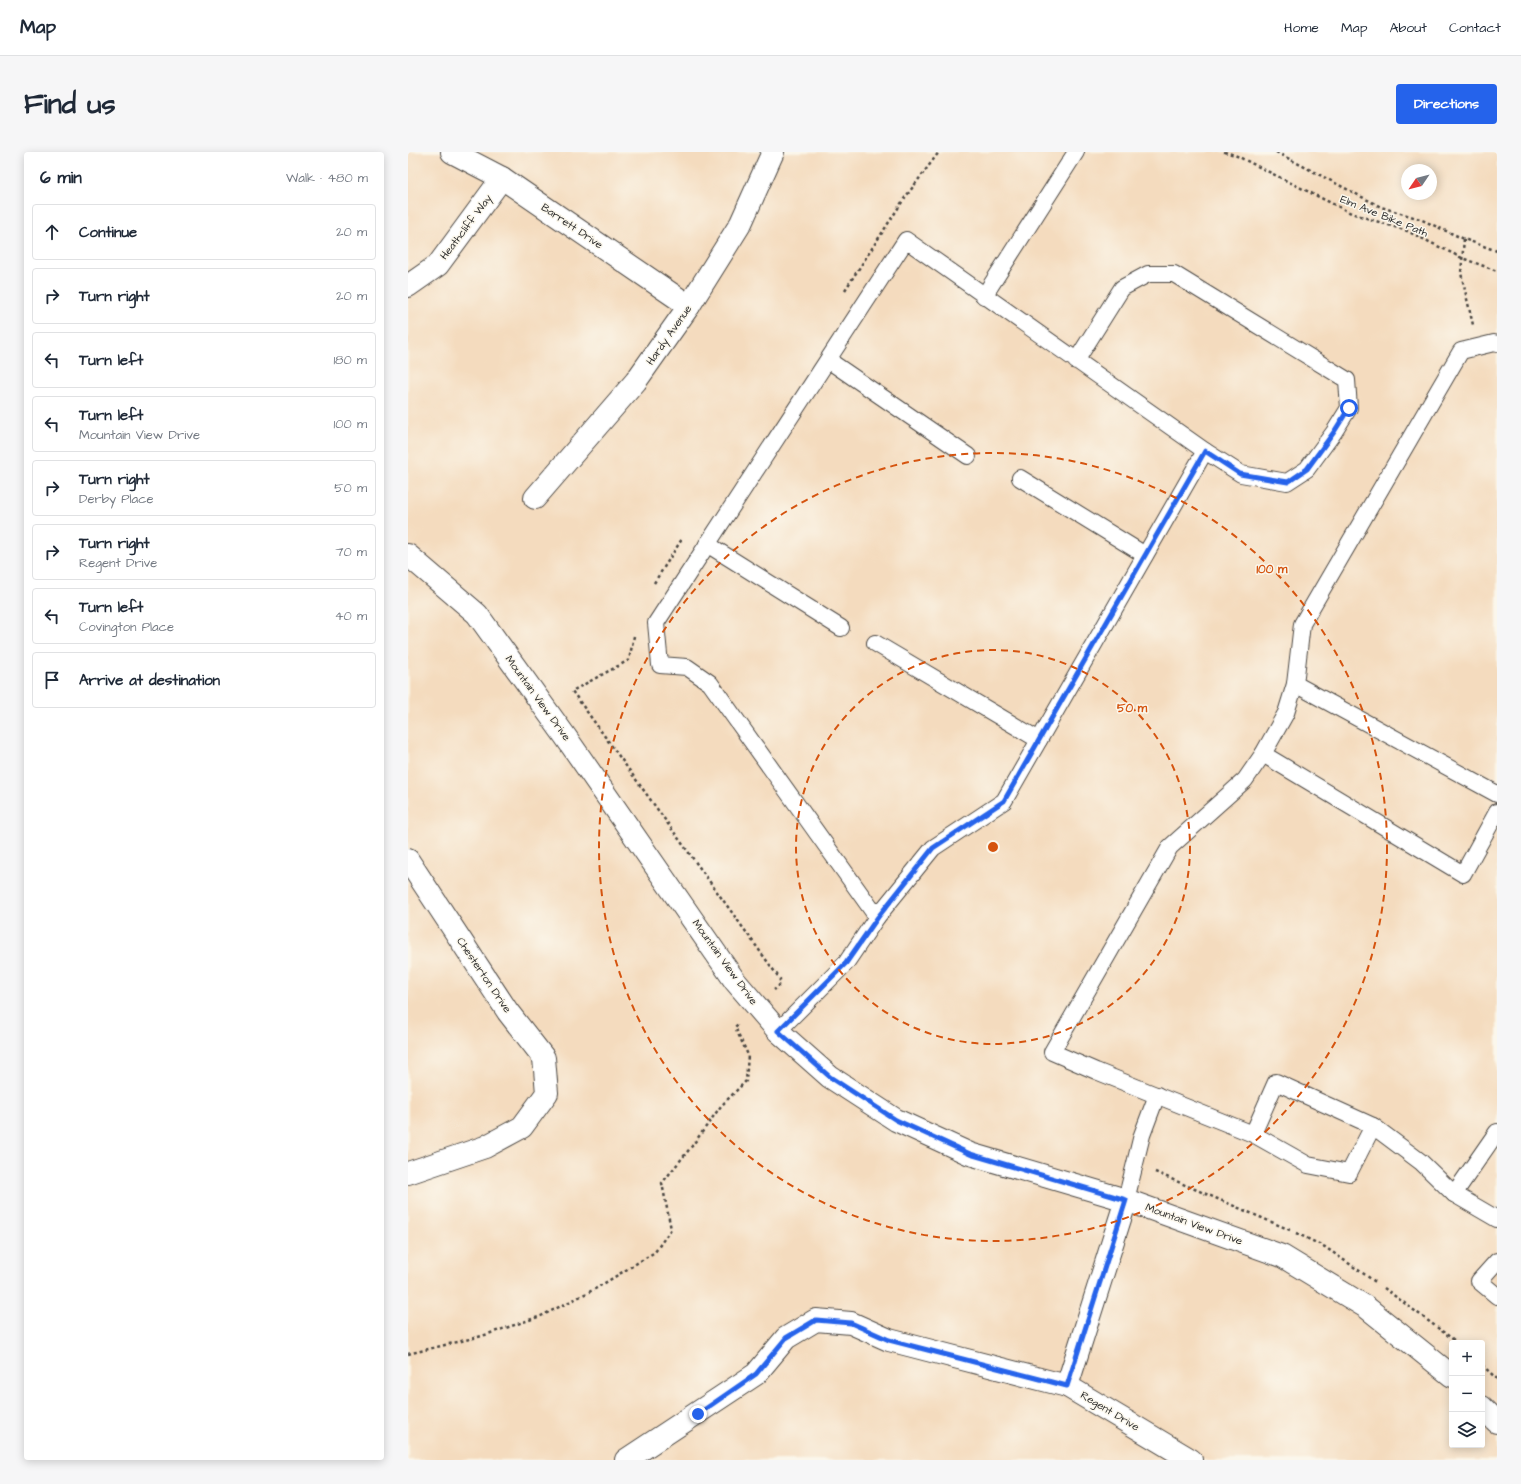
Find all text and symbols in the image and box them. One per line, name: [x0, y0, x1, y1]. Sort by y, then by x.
text: Map: [20, 14, 56, 41]
text: Home: [1284, 18, 1319, 38]
text: Map: [1341, 18, 1367, 38]
text: About: [1389, 18, 1427, 38]
text: Contact: [1449, 18, 1501, 38]
button: Directions: [1396, 84, 1497, 124]
text: Find us: [24, 85, 115, 124]
north arrow: [1401, 164, 1437, 200]
text: 6 min: [40, 166, 82, 190]
text: Walk · 480 m: [286, 169, 368, 187]
street label: Heathcliff Way: [437, 191, 496, 263]
street label: Elm Ave Bike Path: [1338, 192, 1431, 241]
street label: Barrett Drive: [538, 200, 606, 252]
icon: ahead: [41, 221, 63, 243]
text: Continue: [79, 222, 137, 243]
text: 20 m: [336, 223, 367, 241]
icon: right: [41, 285, 63, 307]
text: Turn right: [79, 286, 150, 307]
text: 20 m: [336, 287, 367, 305]
street label: Hardy Avenue: [643, 302, 696, 369]
icon: left: [41, 349, 63, 371]
text: Turn left: [79, 350, 143, 371]
text: 180 m: [333, 351, 367, 369]
route start: [1340, 399, 1358, 417]
text: Turn left: [79, 405, 143, 426]
icon: left: [41, 413, 63, 435]
text: 100 m: [334, 415, 367, 433]
text: Mountain View Drive: [79, 426, 200, 444]
text: Turn right: [79, 469, 150, 490]
icon: right: [41, 477, 63, 499]
text: 50 m: [334, 479, 367, 497]
text: Derby Place: [79, 490, 153, 508]
text: Turn right: [79, 533, 150, 554]
icon: right: [41, 541, 63, 563]
text: 70 m: [335, 543, 367, 561]
text: Regent Drive: [79, 554, 157, 572]
text: 100 m: [1257, 561, 1288, 578]
text: Turn left: [79, 597, 143, 618]
icon: left: [41, 605, 63, 627]
text: 40 m: [335, 607, 367, 625]
text: Covington Place: [79, 618, 174, 636]
street label: Mountain View Drive: [502, 652, 574, 744]
icon: arrive: [41, 669, 63, 691]
text: Arrive at destination: [79, 670, 220, 691]
text: 50 m: [1117, 700, 1148, 717]
centre of rings: [986, 840, 1000, 854]
street label: Mountain View Drive: [689, 916, 761, 1008]
street label: Chesterton Drive: [453, 934, 515, 1016]
street label: Mountain View Drive: [1143, 1199, 1245, 1249]
map controls: [1449, 1340, 1485, 1448]
button: +: [1449, 1340, 1485, 1376]
button: −: [1449, 1376, 1485, 1412]
street label: Regent Drive: [1077, 1387, 1142, 1435]
route end: [689, 1405, 707, 1423]
button: layers: [1449, 1412, 1485, 1448]

